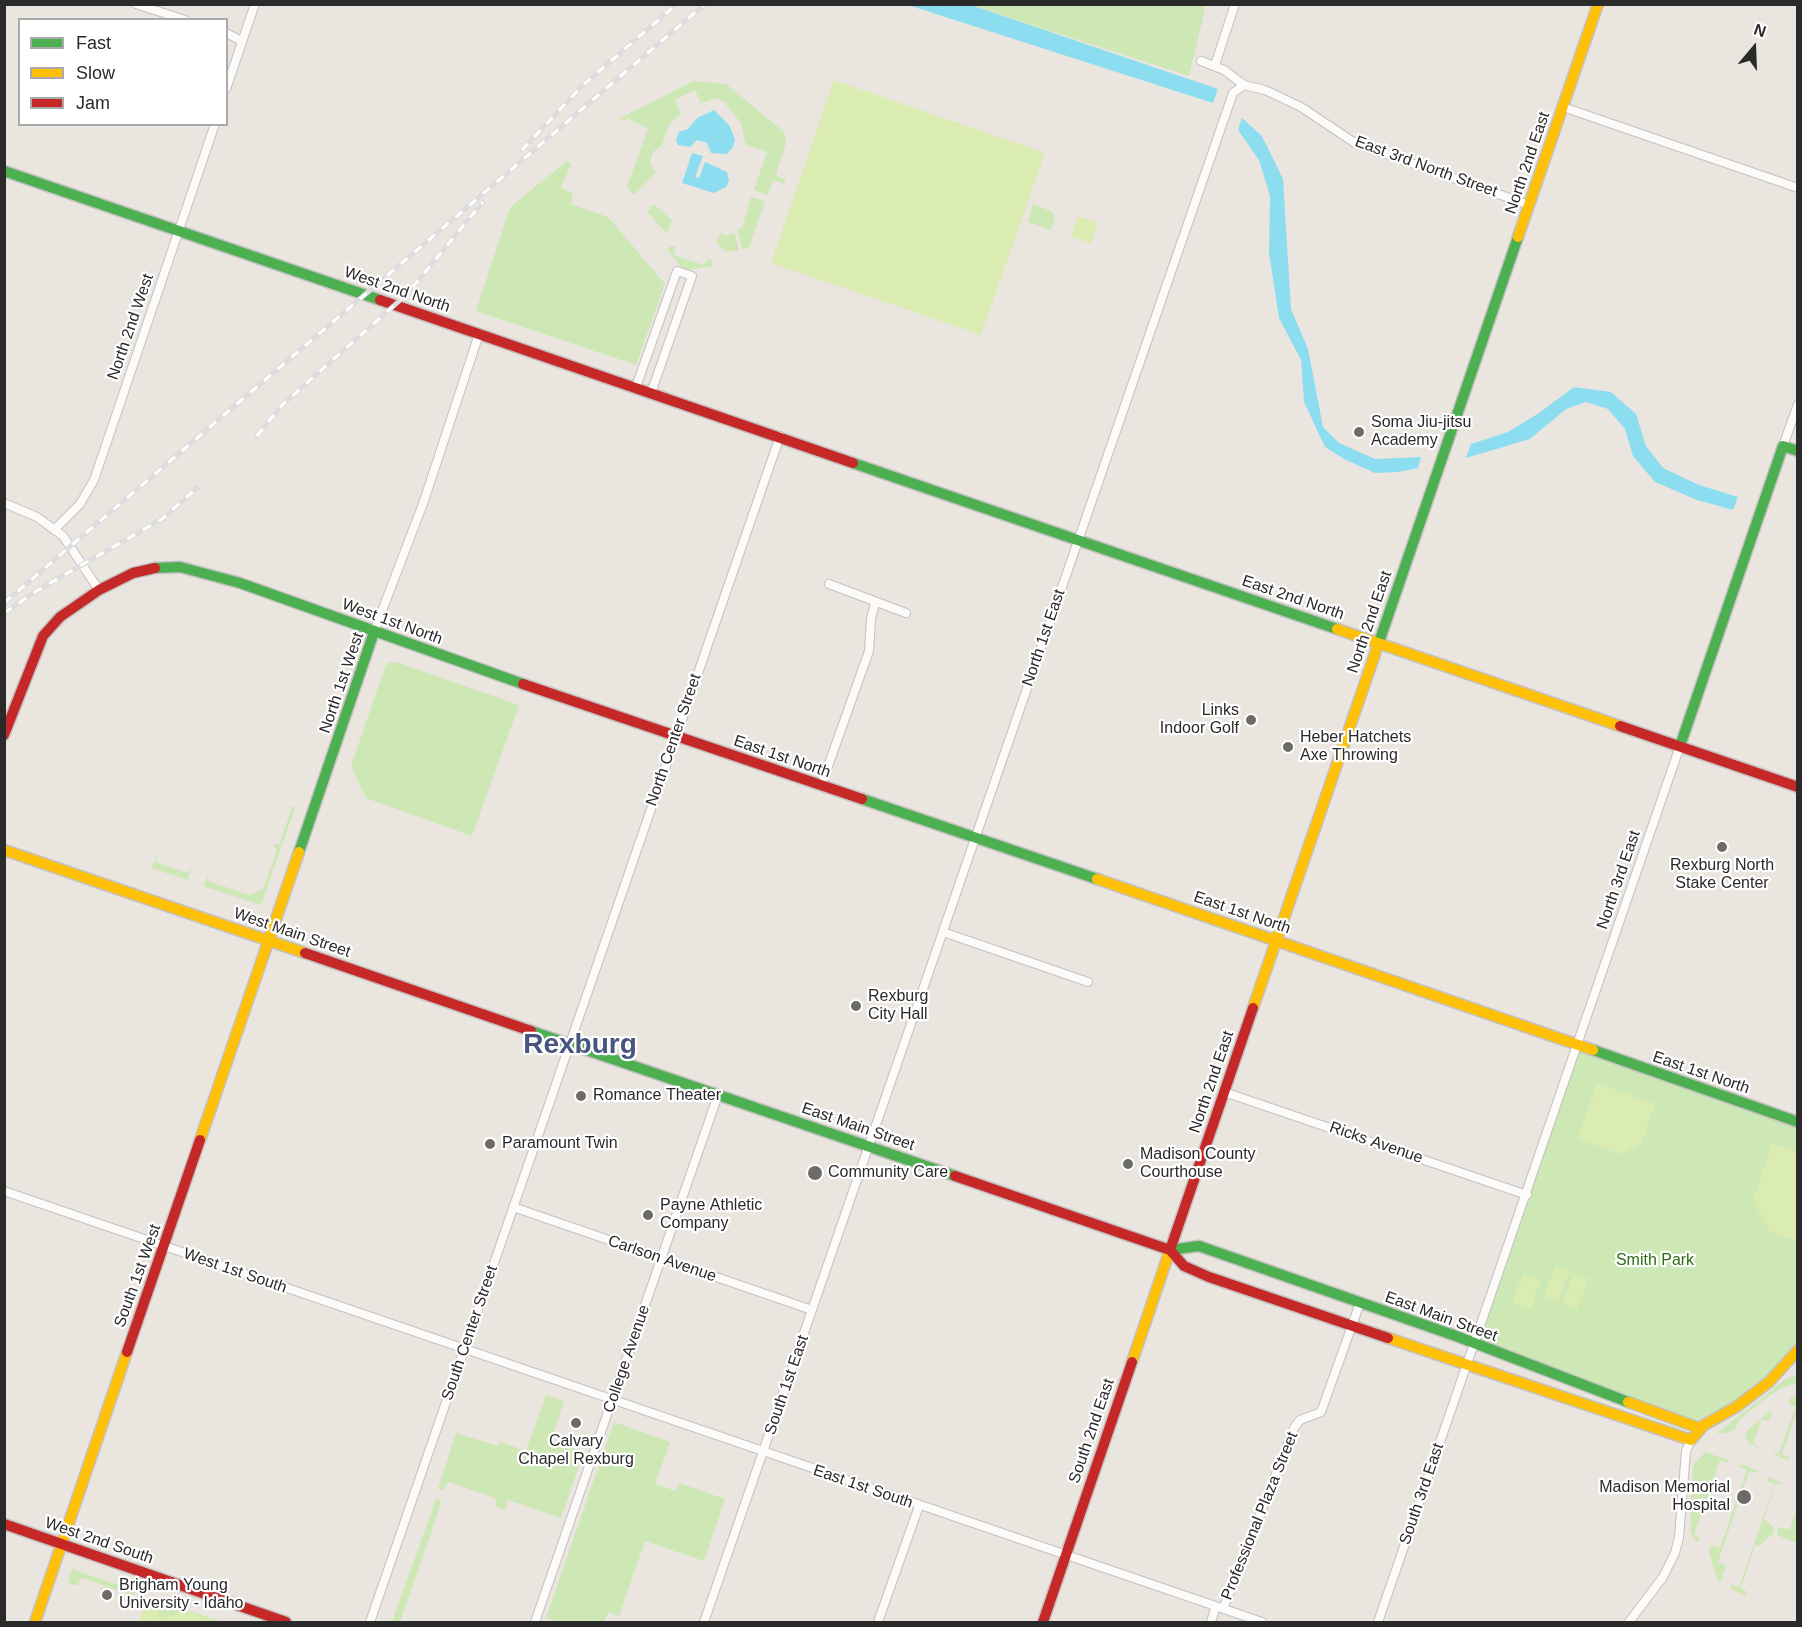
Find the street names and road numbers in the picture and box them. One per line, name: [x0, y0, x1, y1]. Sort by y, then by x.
street label: North 2nd East: [1502, 109, 1554, 217]
street label: East 3rd North Street: [1352, 132, 1500, 202]
street label: West 2nd North: [341, 263, 453, 317]
street label: North 2nd West: [104, 271, 158, 383]
street label: North 2nd East: [1344, 568, 1396, 676]
street label: East 2nd North: [1239, 572, 1347, 624]
street label: North 1st East: [1018, 587, 1070, 689]
street label: West 1st North: [339, 595, 445, 649]
street label: North 1st West: [316, 630, 368, 736]
street label: North Center Street: [642, 671, 706, 809]
street label: East 1st North: [731, 731, 833, 783]
street label: North 3rd East: [1593, 828, 1645, 932]
street label: East 1st North: [1191, 887, 1293, 939]
street label: West Main Street: [231, 904, 353, 962]
street label: North 2nd East: [1186, 1028, 1238, 1136]
street label: East 1st North: [1650, 1047, 1752, 1099]
street label: East Main Street: [799, 1099, 917, 1155]
street label: Ricks Avenue: [1327, 1118, 1425, 1168]
street label: South 1st West: [110, 1222, 166, 1330]
street label: Carlson Avenue: [605, 1231, 719, 1287]
street label: West 1st South: [181, 1244, 289, 1298]
street label: South Center Street: [438, 1263, 502, 1403]
street label: East Main Street: [1382, 1288, 1500, 1346]
street label: College Avenue: [600, 1303, 654, 1415]
street label: South 1st East: [761, 1333, 813, 1437]
street label: South 2nd East: [1065, 1376, 1119, 1486]
street label: Professional Plaza Street: [1217, 1429, 1303, 1603]
street label: South 3rd East: [1396, 1441, 1448, 1547]
street label: East 1st South: [811, 1461, 915, 1513]
street label: West 2nd South: [42, 1513, 156, 1569]

